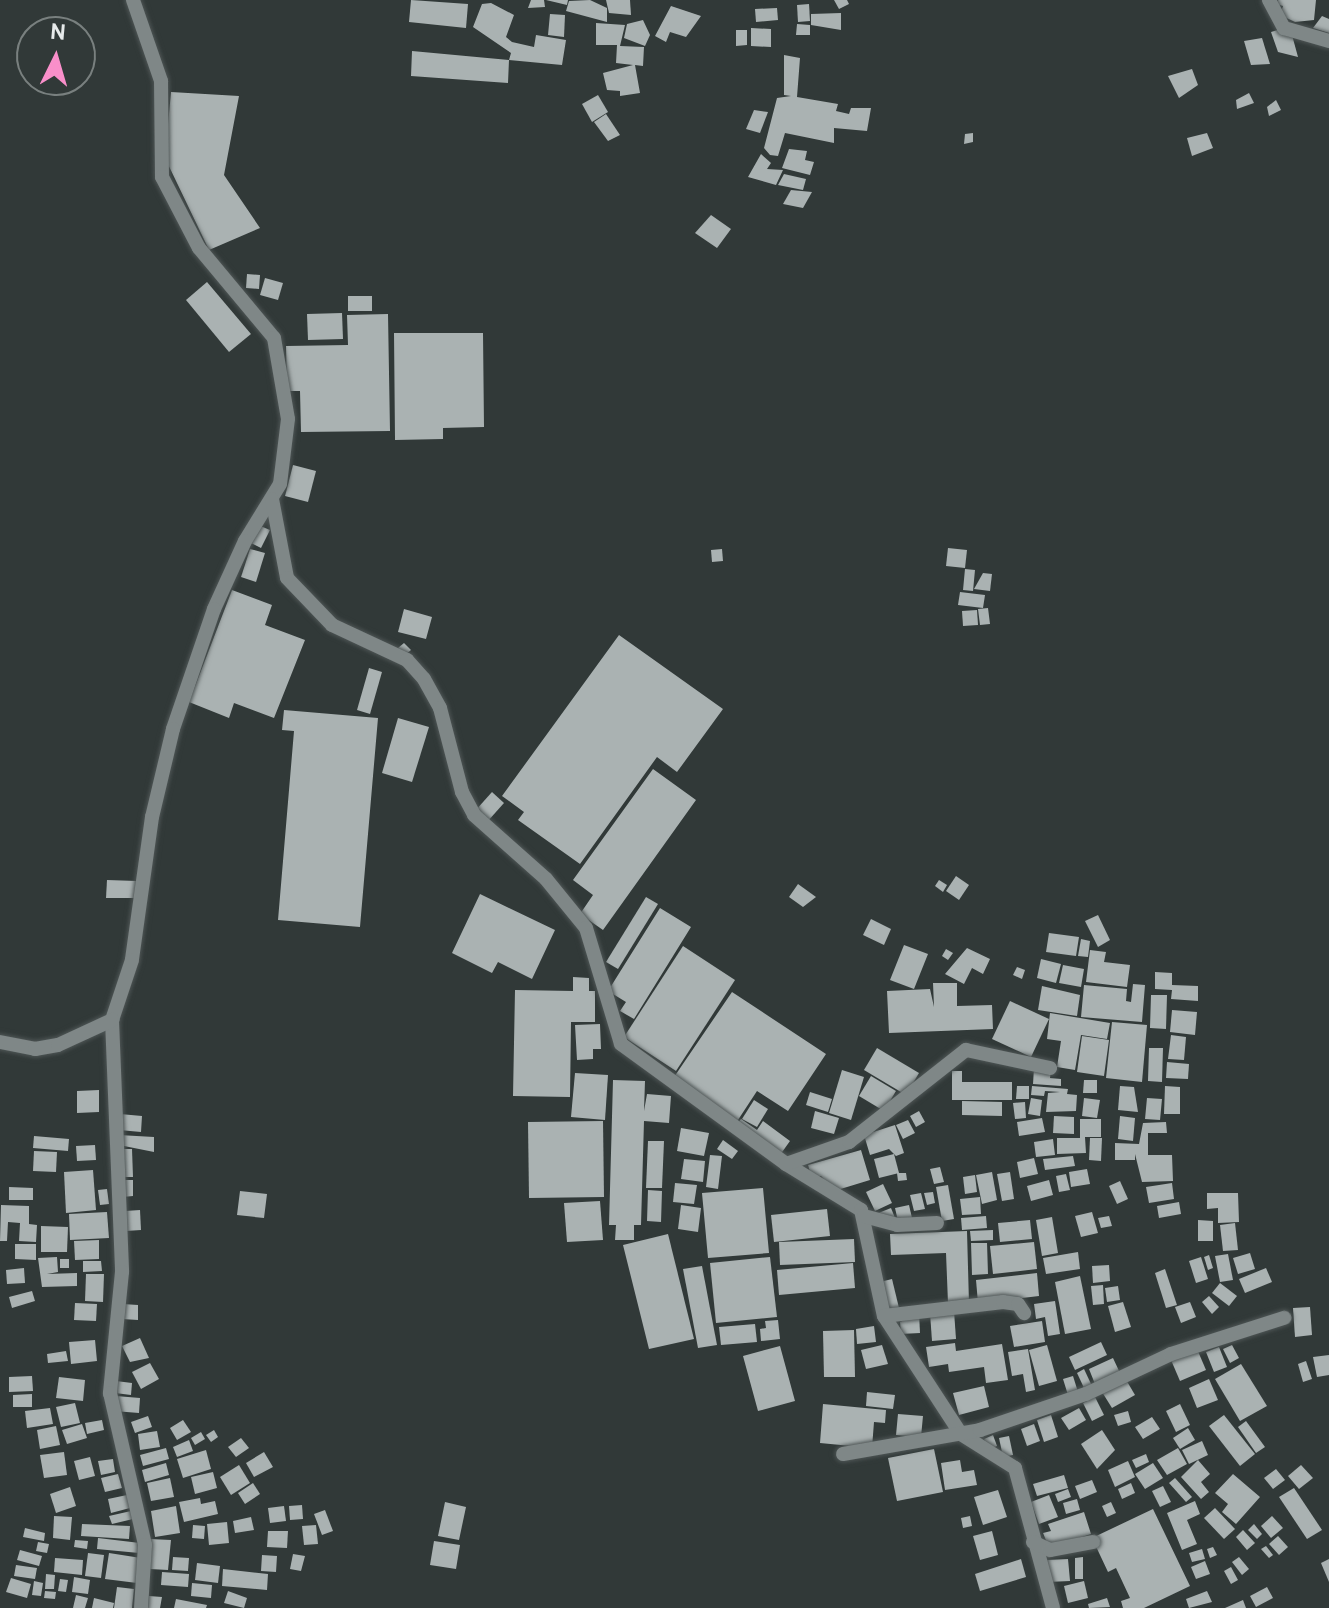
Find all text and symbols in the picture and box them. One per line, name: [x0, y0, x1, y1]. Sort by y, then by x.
north arrow: [16, 16, 96, 96]
text: N: [49, 19, 67, 48]

